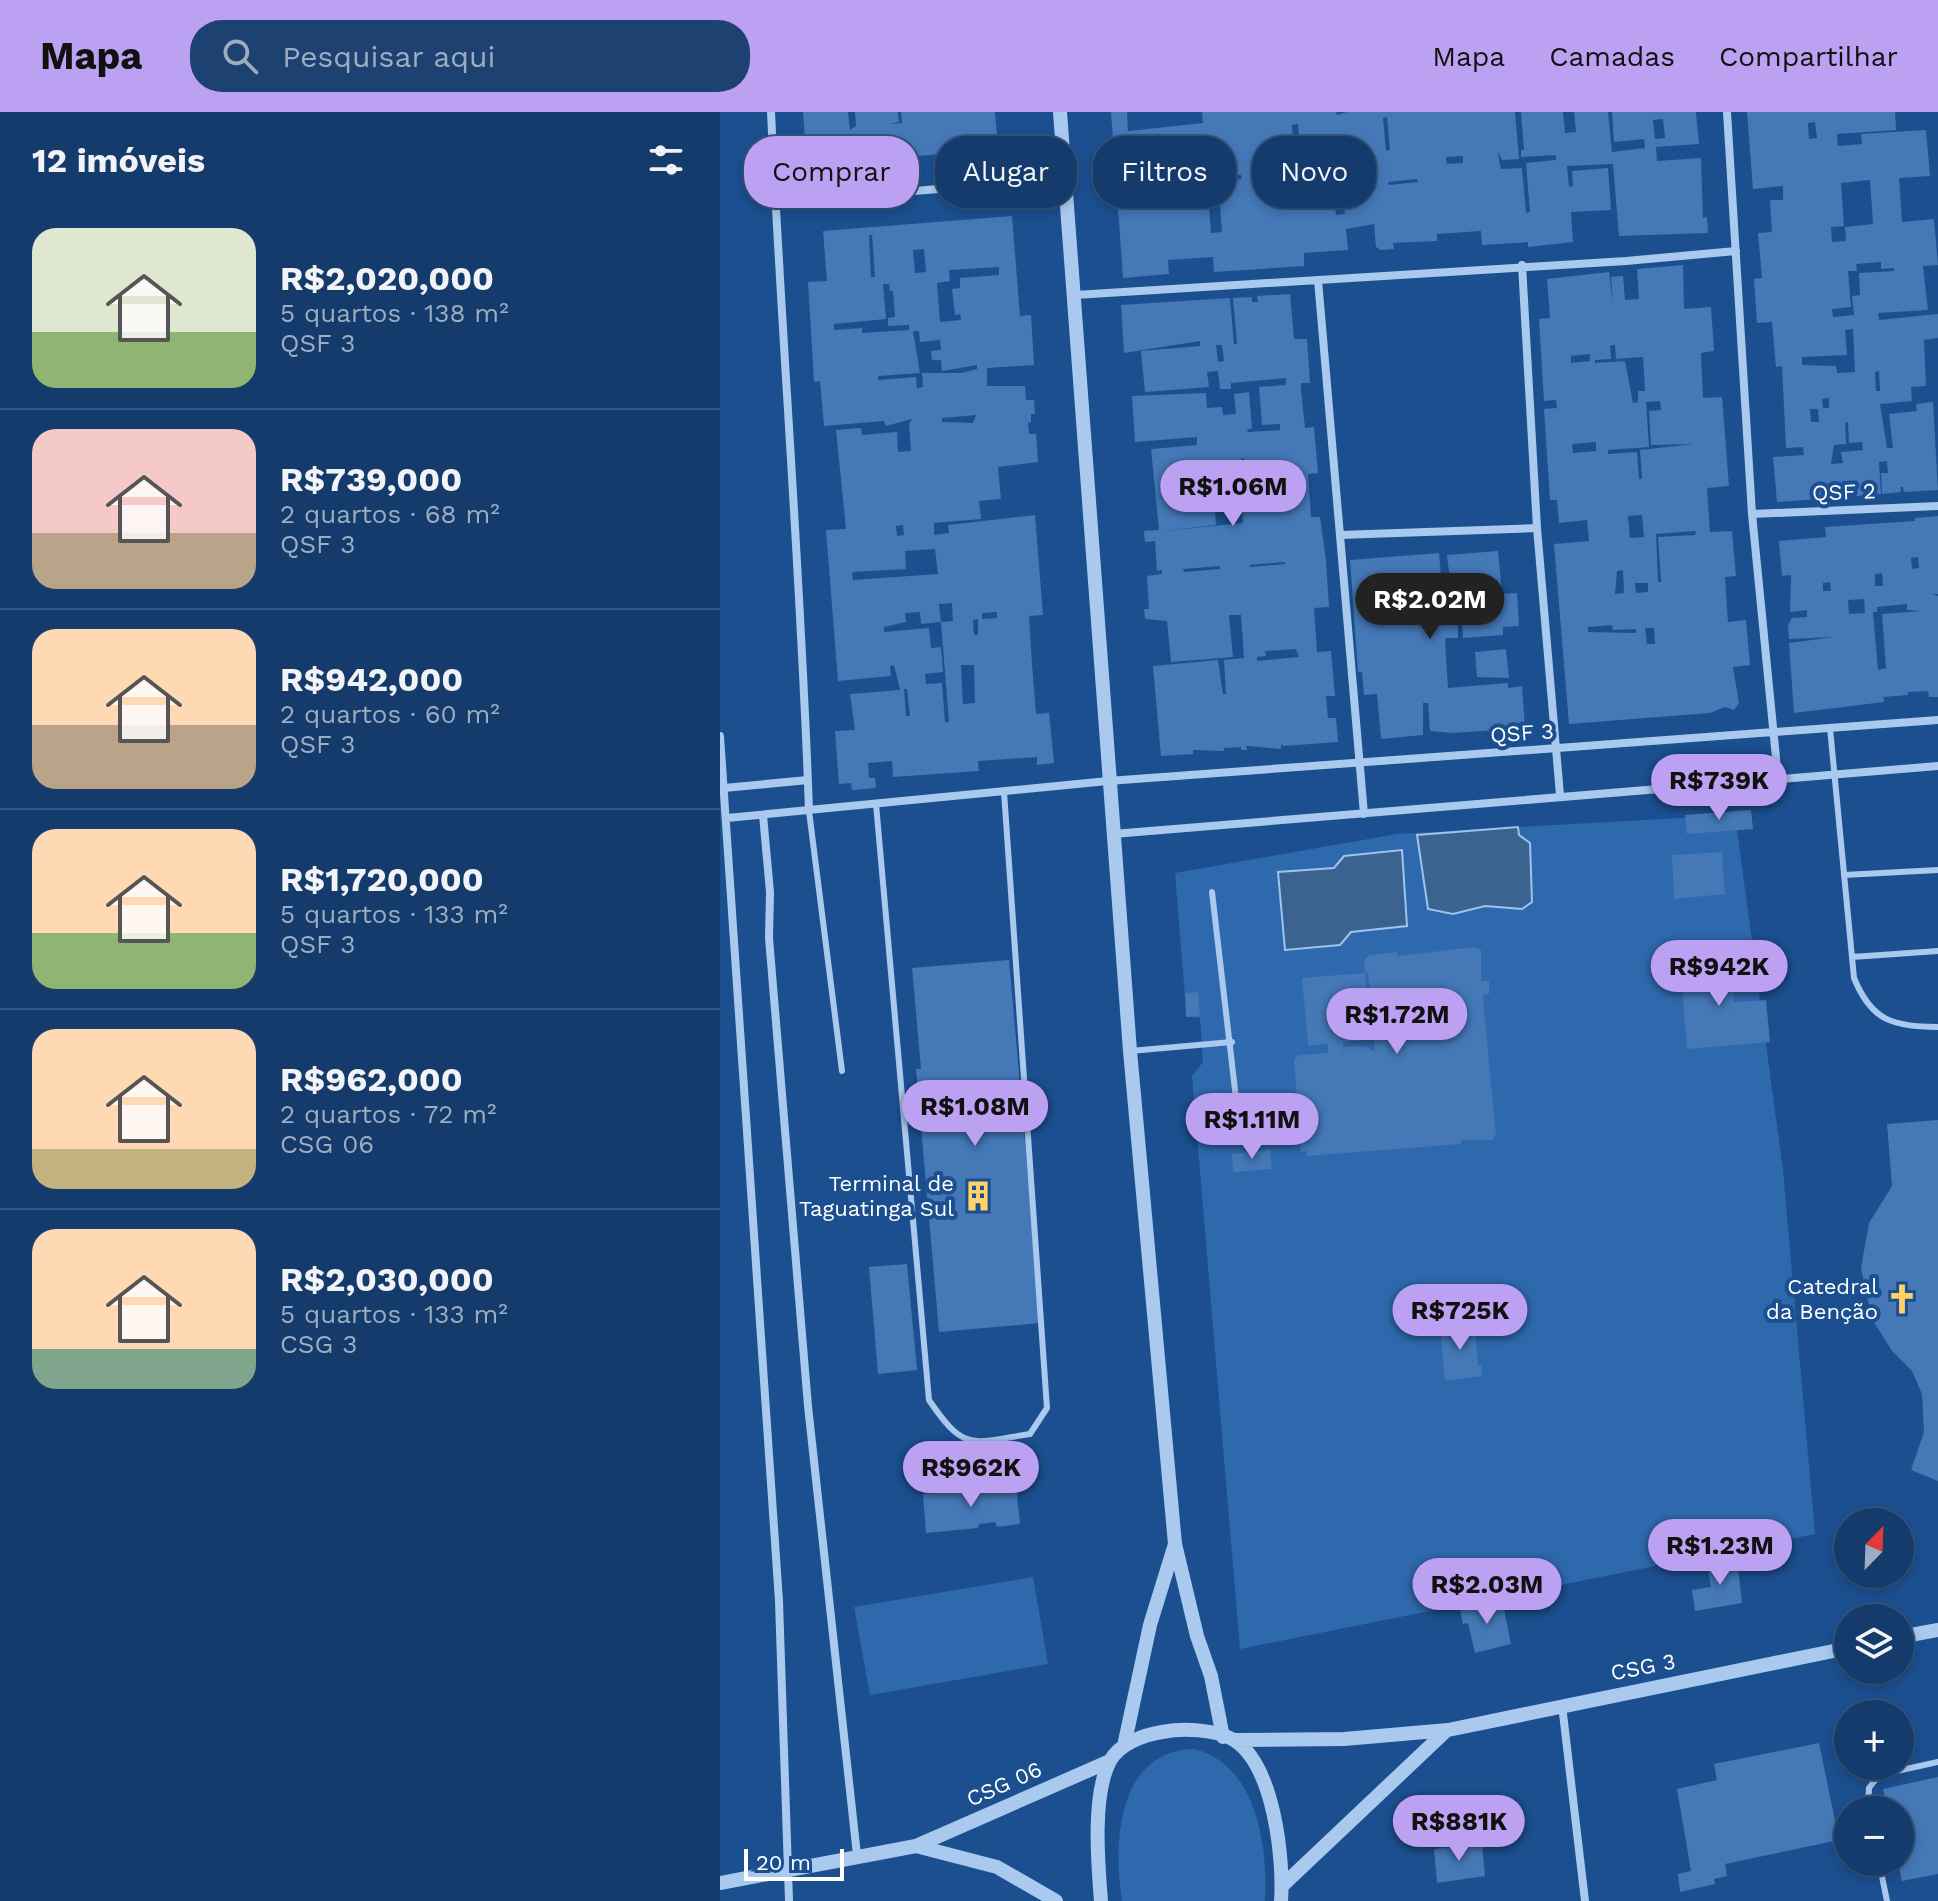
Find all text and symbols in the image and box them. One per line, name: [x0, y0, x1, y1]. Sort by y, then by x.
search box: [190, 20, 750, 92]
text: Mapa: [40, 34, 142, 78]
icon: search: [218, 34, 262, 78]
text: Pesquisar aqui: [282, 39, 495, 74]
text: Mapa: [1432, 40, 1505, 73]
text: Camadas: [1549, 40, 1675, 73]
text: Compartilhar: [1719, 40, 1898, 73]
chip: Comprar: [744, 136, 919, 208]
chip: Alugar: [935, 136, 1077, 208]
chip: Filtros: [1093, 136, 1236, 208]
chip: Novo: [1252, 136, 1376, 208]
icon: filters: [644, 138, 688, 182]
text: 12 imóveis: [32, 140, 205, 180]
text: R$2,020,000: [280, 258, 494, 298]
icon: home: [96, 260, 192, 356]
text: 5 quartos · 138 m²: [280, 298, 509, 328]
text: QSF 3: [280, 328, 355, 358]
text: R$739,000: [280, 459, 462, 499]
pin: R$1.06M: [1159, 460, 1307, 528]
icon: home: [96, 461, 192, 557]
text: R$1.06M: [1178, 471, 1288, 501]
street label: QSF 2: [1812, 478, 1876, 506]
text: 2 quartos · 68 m²: [280, 499, 500, 529]
text: QSF 3: [280, 529, 355, 559]
pin: R$2.02M: [1356, 573, 1504, 641]
text: R$2.02M: [1373, 584, 1487, 614]
text: R$942,000: [280, 659, 463, 699]
icon: home: [96, 661, 192, 757]
text: 2 quartos · 60 m²: [280, 699, 500, 729]
street label: QSF 3: [1489, 718, 1555, 748]
text: QSF 3: [280, 729, 355, 759]
pin: R$739K: [1654, 754, 1784, 822]
text: R$739K: [1669, 765, 1769, 795]
text: R$1,720,000: [280, 859, 484, 899]
icon: home: [96, 861, 192, 957]
text: 5 quartos · 133 m²: [280, 899, 508, 929]
text: QSF 3: [280, 929, 355, 959]
pin: R$942K: [1654, 940, 1784, 1008]
text: R$942K: [1669, 951, 1769, 981]
pin: R$1.72M: [1323, 988, 1471, 1056]
text: R$1.72M: [1344, 999, 1450, 1029]
text: R$962,000: [280, 1059, 463, 1099]
icon: home: [96, 1061, 192, 1157]
pin: R$1.08M: [901, 1080, 1049, 1148]
text: R$1.08M: [920, 1091, 1030, 1121]
pin: R$1.11M: [1178, 1093, 1326, 1161]
text: 2 quartos · 72 m²: [280, 1099, 497, 1129]
text: R$1.11M: [1204, 1104, 1300, 1134]
text: CSG 06: [280, 1129, 374, 1159]
place label: Terminal de Taguatinga Sul: [799, 1171, 954, 1221]
building icon: Terminal de Taguatinga Sul: [961, 1179, 995, 1213]
text: R$2,030,000: [280, 1259, 494, 1299]
icon: home: [96, 1261, 192, 1357]
place label: Catedral da Benção: [1766, 1274, 1878, 1324]
church icon: Catedral da Benção: [1885, 1282, 1919, 1316]
pin: R$725K: [1395, 1284, 1525, 1352]
text: R$725K: [1410, 1295, 1510, 1325]
text: 5 quartos · 133 m²: [280, 1299, 508, 1329]
text: CSG 3: [280, 1329, 357, 1359]
pin: R$962K: [906, 1441, 1036, 1509]
text: R$962K: [921, 1452, 1021, 1482]
north arrow: [1834, 1508, 1914, 1588]
map controls: [1834, 1508, 1914, 1876]
pin: R$1.23M: [1646, 1519, 1794, 1587]
text: R$1.23M: [1666, 1530, 1774, 1560]
pin: R$2.03M: [1413, 1558, 1561, 1626]
text: R$2.03M: [1431, 1569, 1543, 1599]
button: layers: [1834, 1604, 1914, 1684]
street label: CSG 3: [1608, 1648, 1678, 1686]
button: +: [1834, 1700, 1914, 1780]
street label: CSG 06: [963, 1756, 1045, 1812]
pin: R$881K: [1394, 1795, 1524, 1863]
button: −: [1834, 1796, 1914, 1876]
text: R$881K: [1411, 1806, 1507, 1836]
scale bar: [744, 1845, 844, 1881]
text: 20 m: [756, 1850, 811, 1875]

